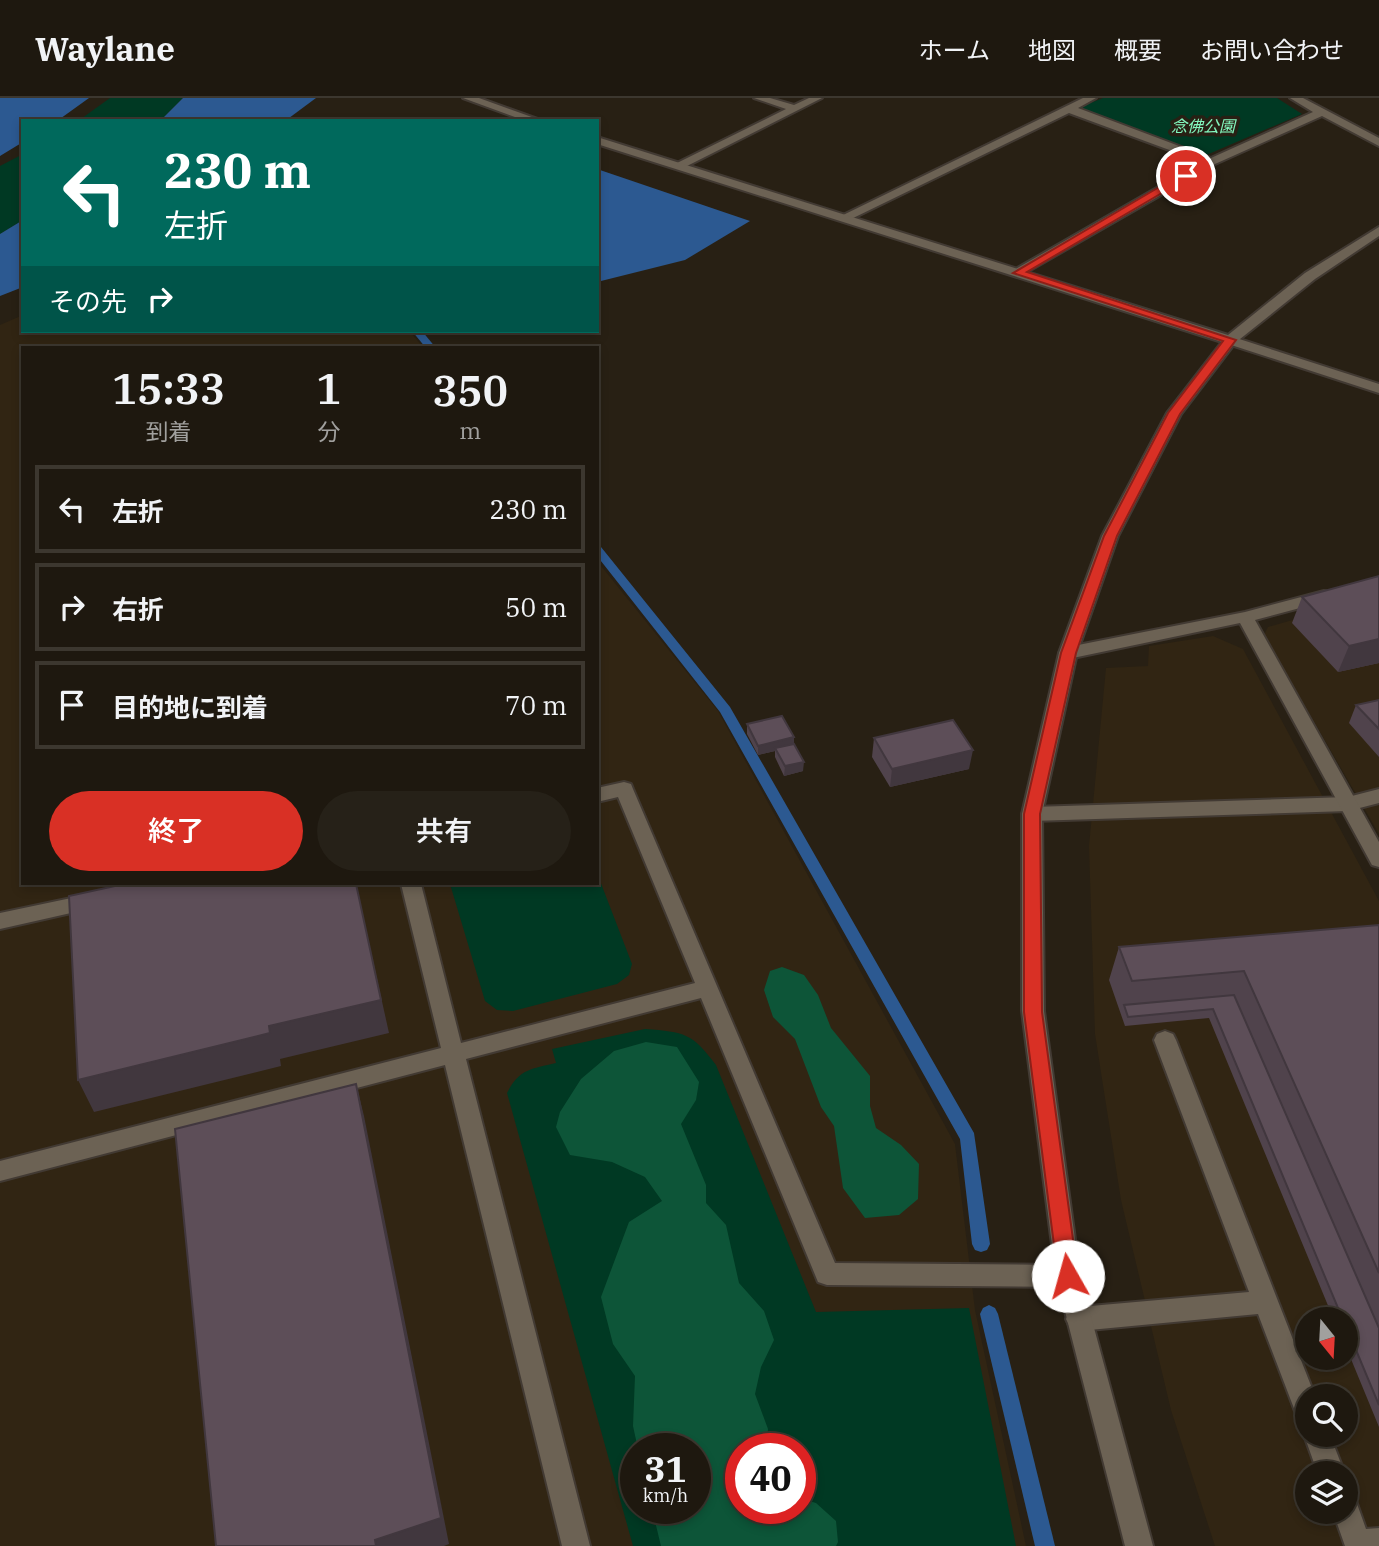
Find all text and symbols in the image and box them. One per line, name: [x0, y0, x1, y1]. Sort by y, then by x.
text: Waylane: [35, 27, 175, 70]
text: ホーム: [919, 34, 990, 66]
text: 地図: [1028, 34, 1076, 66]
text: 概要: [1114, 34, 1162, 66]
text: お問い合わせ: [1200, 34, 1344, 66]
park label: 念佛公園: [1171, 116, 1237, 136]
text: 230 m: [164, 138, 311, 201]
pin: [1156, 146, 1216, 206]
icon: left: [49, 147, 140, 238]
icon: arrive: [1167, 157, 1205, 195]
text: 左折: [164, 204, 228, 246]
icon: right: [141, 280, 179, 318]
text: その先: [49, 284, 127, 318]
text: 15:33: [112, 361, 225, 416]
text: 1: [316, 361, 341, 416]
text: 350: [432, 363, 508, 418]
text: m: [459, 415, 481, 445]
text: 到着: [146, 416, 192, 446]
text: 分: [317, 416, 340, 446]
icon: left: [53, 490, 91, 528]
text: 230 m: [489, 492, 567, 526]
text: 左折: [112, 494, 164, 528]
icon: right: [53, 588, 91, 626]
text: 50 m: [505, 590, 567, 624]
text: 右折: [112, 592, 164, 626]
icon: arrive: [53, 686, 91, 724]
text: 70 m: [505, 688, 567, 722]
text: 目的地に到着: [112, 690, 268, 724]
button: 終了: [49, 791, 303, 871]
button: 共有: [317, 791, 571, 871]
position arrow: [1031, 1239, 1105, 1313]
north arrow: [1295, 1307, 1358, 1370]
map controls: [1295, 1307, 1358, 1524]
button: search: [1295, 1384, 1358, 1447]
speed limit sign: 40: [725, 1433, 816, 1524]
text: 31: [644, 1446, 687, 1492]
button: layers: [1295, 1461, 1358, 1524]
text: km/h: [643, 1484, 688, 1507]

